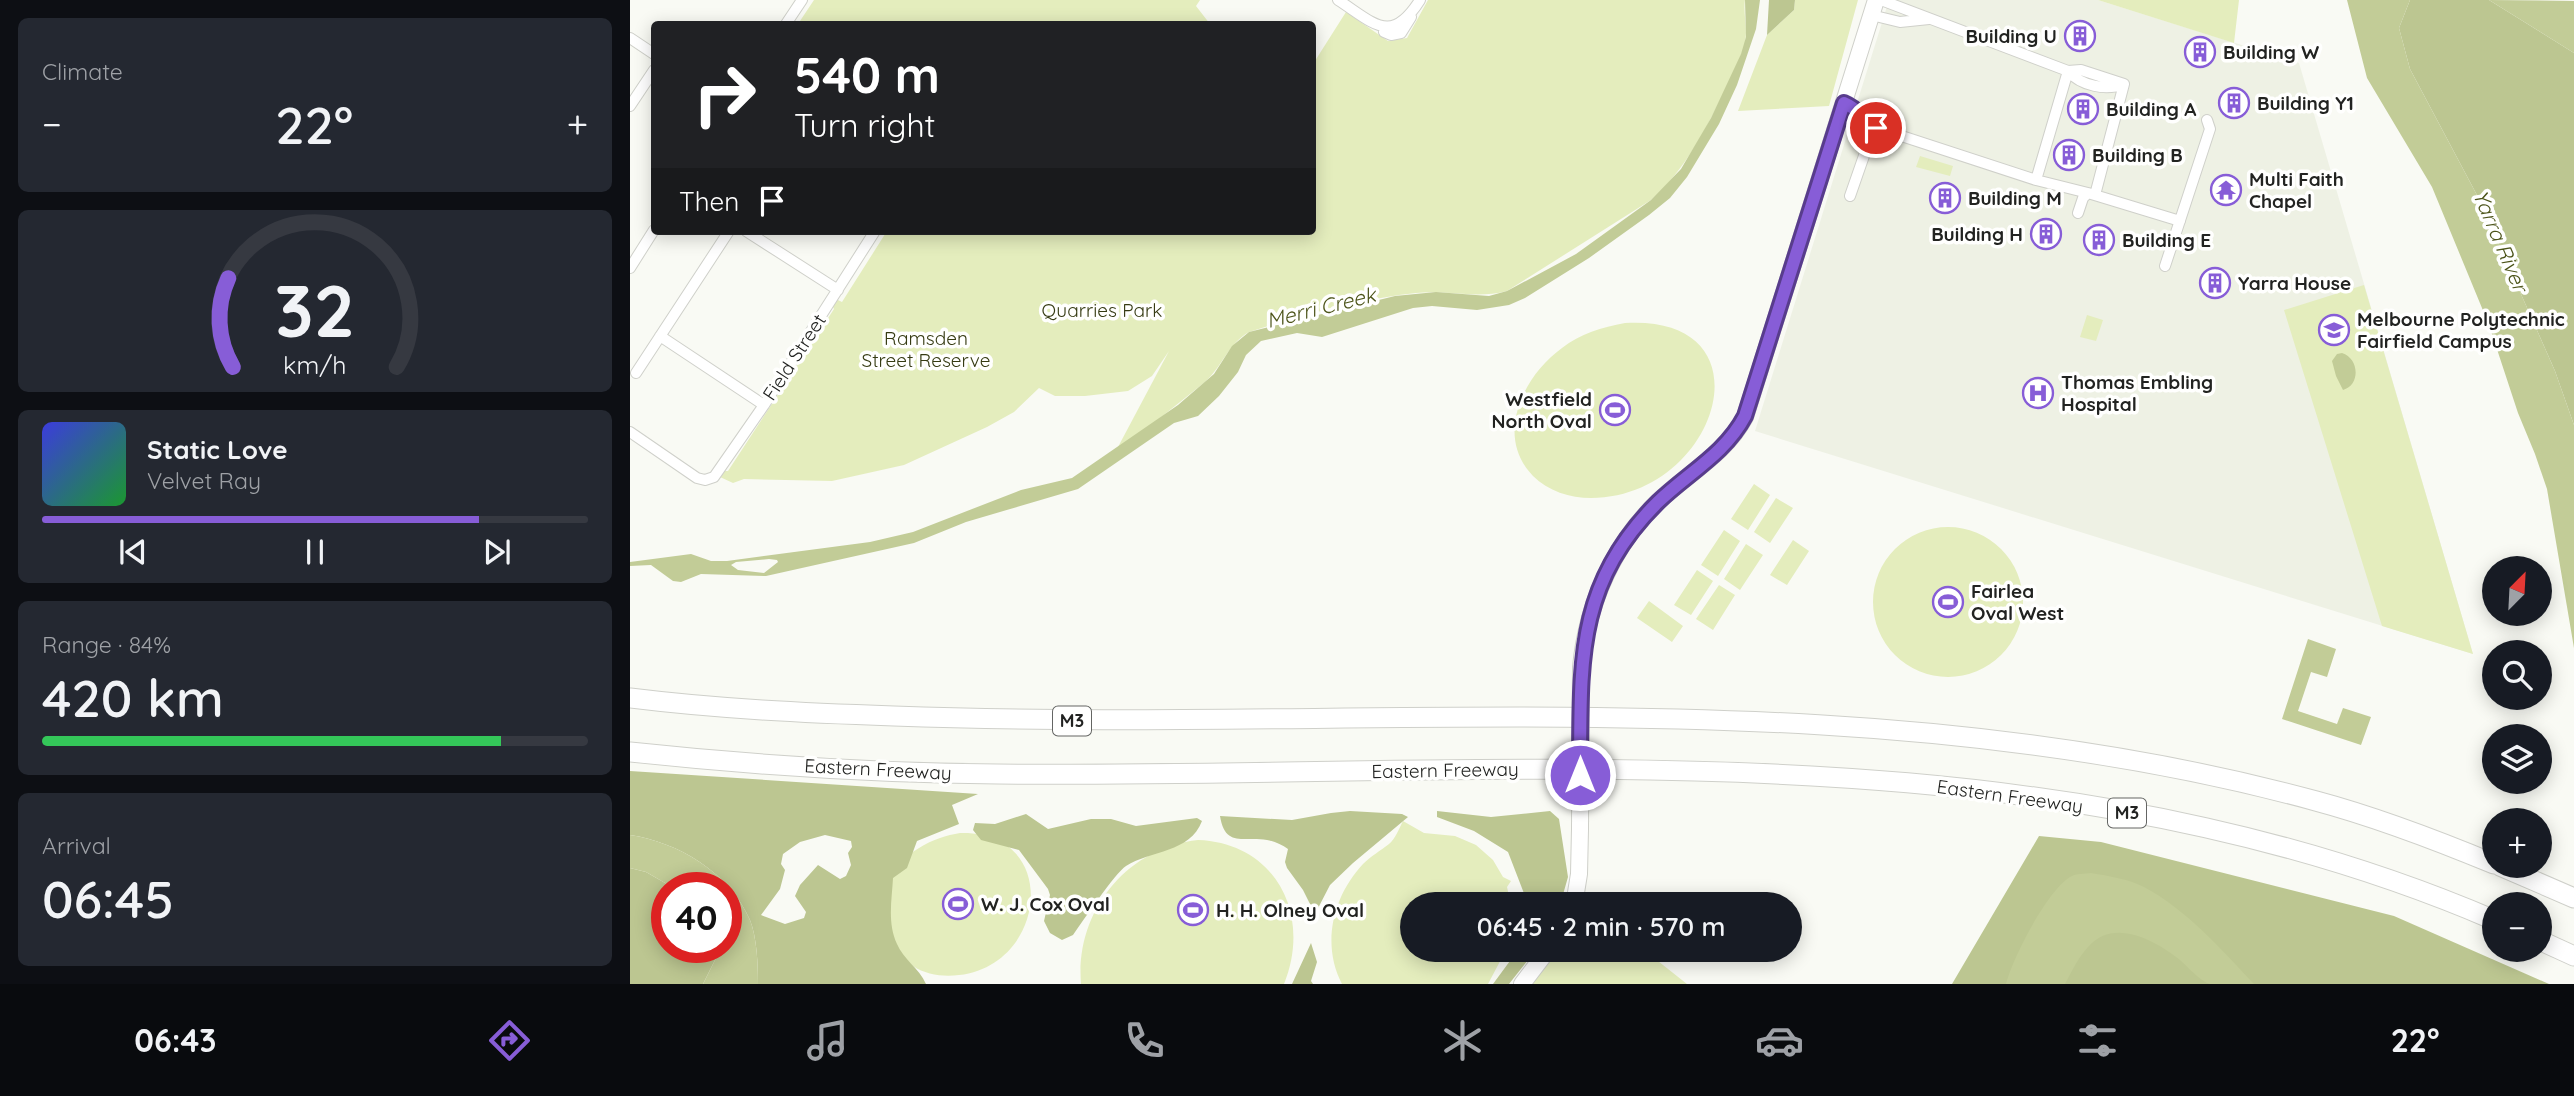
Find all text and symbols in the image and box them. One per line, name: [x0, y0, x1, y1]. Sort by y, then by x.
building icon: Building U: [2063, 19, 2097, 53]
place label: Building U: [1965, 24, 2057, 48]
building icon: Building W: [2183, 35, 2217, 69]
place label: Building W: [2223, 40, 2319, 64]
text: 540 m: [794, 44, 940, 105]
icon: right: [679, 49, 770, 140]
text: Climate: [42, 57, 123, 86]
building icon: Building Y1: [2217, 86, 2251, 120]
place label: Building Y1: [2257, 91, 2354, 115]
text: 22°: [275, 92, 353, 157]
building icon: Building A: [2066, 92, 2100, 126]
place label: Building A: [2106, 97, 2196, 121]
pin: [1846, 98, 1906, 158]
text: −: [42, 100, 62, 148]
text: +: [567, 100, 588, 148]
text: Turn right: [794, 105, 935, 145]
icon: arrive: [1857, 109, 1895, 147]
building icon: Building B: [2052, 138, 2086, 172]
place label: Building B: [2092, 143, 2183, 167]
place label: Multi Faith Chapel: [2249, 167, 2344, 213]
temple icon: Multi Faith Chapel: [2209, 173, 2243, 207]
building icon: Building M: [1928, 181, 1962, 215]
icon: arrive: [753, 182, 791, 220]
text: Then: [679, 185, 739, 218]
place label: Building M: [1968, 186, 2062, 210]
water label: Yarra River: [2468, 186, 2535, 298]
building icon: Building H: [2029, 217, 2063, 251]
place label: Building H: [1931, 222, 2023, 246]
building icon: Building E: [2082, 223, 2116, 257]
place label: Building E: [2122, 228, 2211, 252]
text: 32: [275, 264, 355, 355]
building icon: Yarra House: [2198, 266, 2232, 300]
place label: Yarra House: [2238, 271, 2351, 295]
water label: Merri Creek: [1263, 280, 1380, 333]
park label: Quarries Park: [1042, 298, 1162, 322]
place label: Melbourne Polytechnic Fairfield Campus: [2357, 307, 2565, 353]
street label: Field Street: [757, 309, 831, 405]
school or university icon: Melbourne Polytechnic Fairfield Campus: [2317, 313, 2351, 347]
park label: Ramsden Street Reserve: [861, 326, 991, 372]
text: km/h: [283, 348, 347, 379]
place label: Thomas Embling Hospital: [2061, 370, 2213, 416]
hospital icon: Thomas Embling Hospital: [2021, 376, 2055, 410]
place label: Westfield North Oval: [1492, 387, 1592, 433]
sports icon: Westfield North Oval: [1598, 393, 1632, 427]
text: Static Love: [147, 433, 288, 466]
text: Velvet Ray: [147, 466, 261, 495]
icon: previous: [114, 533, 152, 571]
icon: pause: [296, 533, 334, 571]
icon: next: [478, 533, 516, 571]
north arrow: [2482, 556, 2552, 626]
map controls: [2482, 556, 2552, 962]
place label: Fairlea Oval West: [1971, 579, 2064, 625]
sports icon: Fairlea Oval West: [1931, 585, 1965, 619]
text: Range · 84%: [42, 630, 171, 659]
button: search: [2482, 640, 2552, 710]
text: 420 km: [42, 665, 224, 730]
road number: M3: [1053, 706, 1091, 736]
button: layers: [2482, 724, 2552, 794]
position arrow: [1543, 738, 1617, 812]
street label: Eastern Freeway: [804, 753, 952, 785]
street label: Eastern Freeway: [1371, 757, 1519, 783]
street label: Eastern Freeway: [1935, 774, 2085, 818]
road number: M3: [2108, 798, 2146, 828]
button: +: [2482, 808, 2552, 878]
text: Arrival: [42, 831, 111, 860]
text: 06:45: [42, 866, 174, 931]
speed limit sign: 40: [651, 872, 742, 963]
sports icon: W. J. Cox Oval: [941, 887, 975, 921]
place label: W. J. Cox Oval: [981, 892, 1110, 916]
button: −: [2482, 892, 2552, 962]
sports icon: H. H. Olney Oval: [1176, 893, 1210, 927]
place label: H. H. Olney Oval: [1216, 898, 1364, 922]
text: 06:45 · 2 min · 570 m: [1477, 910, 1725, 943]
icon: directions: [485, 1016, 534, 1065]
icon: music: [803, 1016, 852, 1065]
icon: phone: [1120, 1016, 1169, 1065]
icon: climate: [1438, 1016, 1487, 1065]
icon: car: [1755, 1016, 1804, 1065]
icon: filters: [2073, 1016, 2122, 1065]
text: 06:43: [134, 1020, 216, 1060]
text: 22°: [2391, 1020, 2440, 1060]

